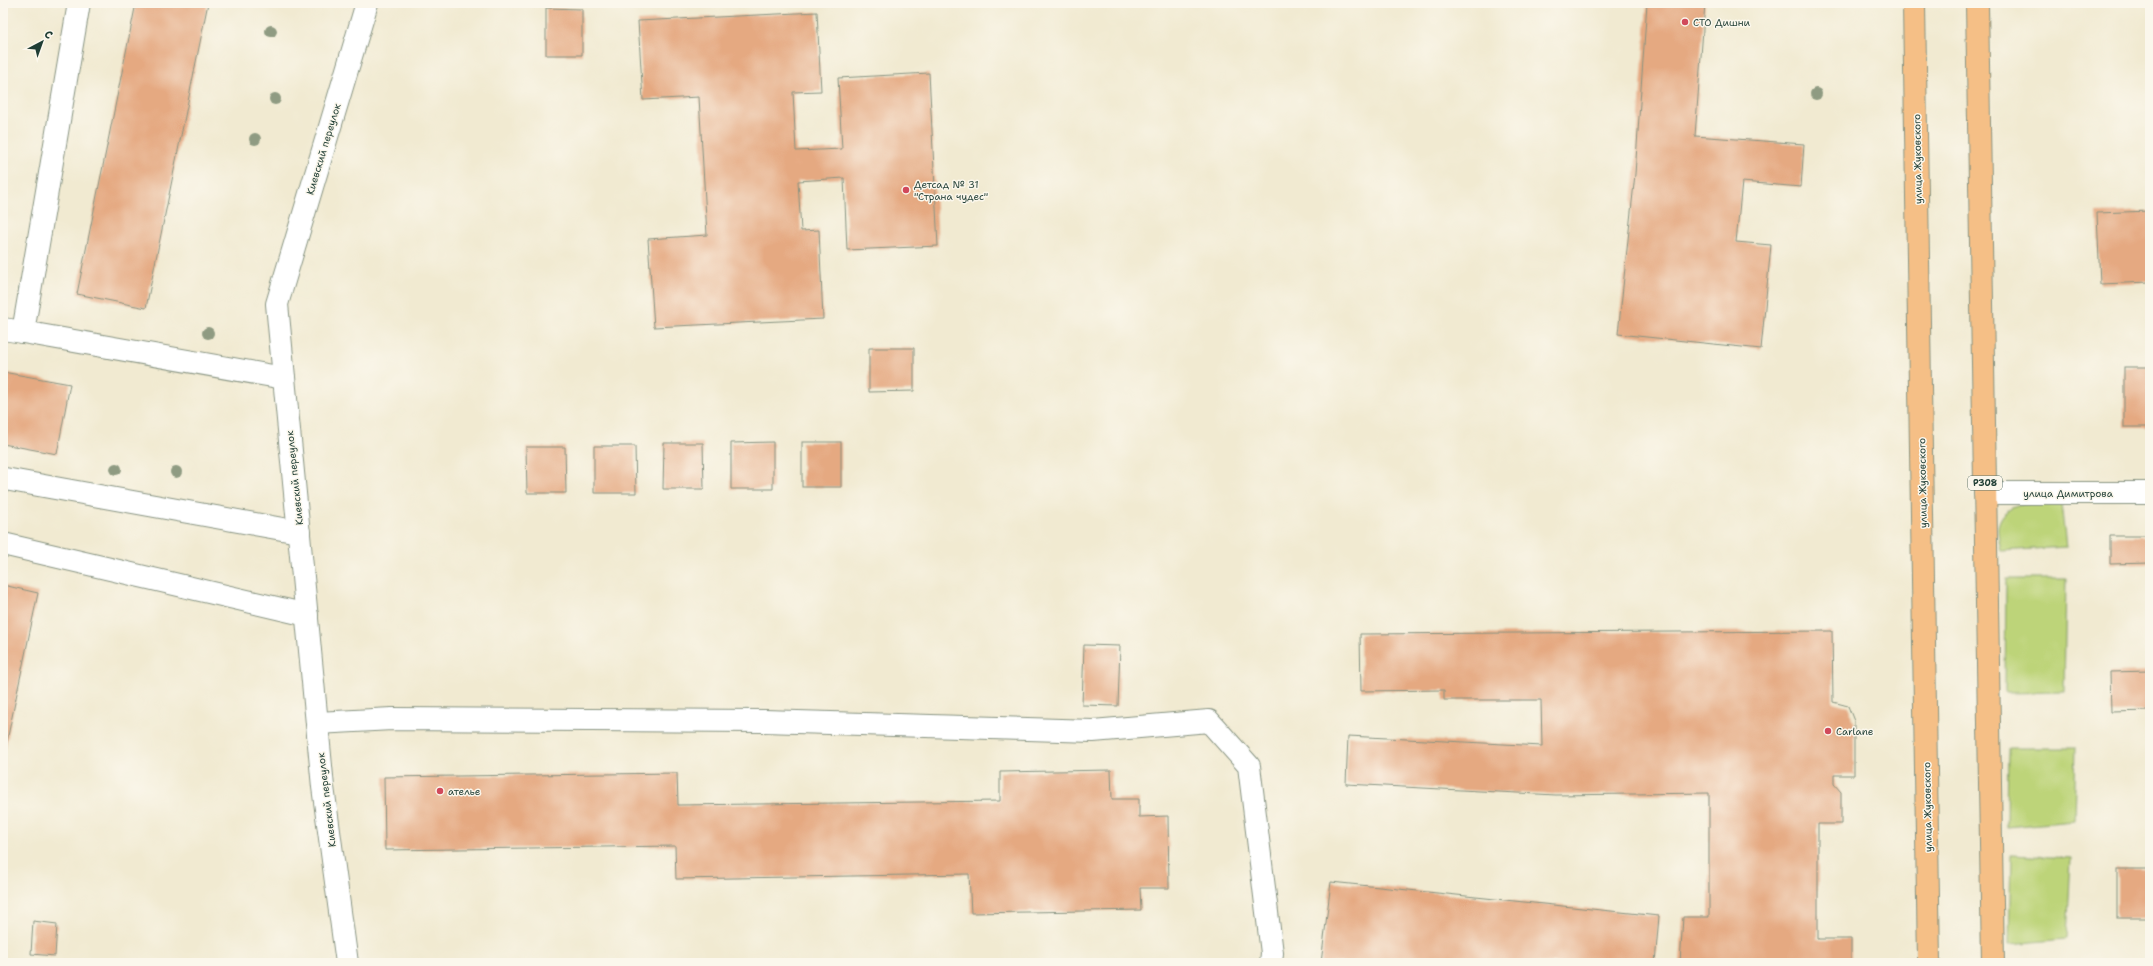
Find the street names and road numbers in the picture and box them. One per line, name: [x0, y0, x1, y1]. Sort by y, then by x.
street label: Киевский переулок: [303, 101, 344, 196]
street label: улица Жуковского: [1910, 114, 1925, 204]
street label: Киевский переулок: [283, 429, 306, 526]
street label: улица Жуковского: [1915, 438, 1930, 528]
road number: P308: [1968, 476, 2002, 490]
street label: улица Димитрова: [2023, 487, 2114, 500]
street label: Киевский переулок: [314, 751, 339, 848]
street label: улица Жуковского: [1920, 762, 1935, 852]

